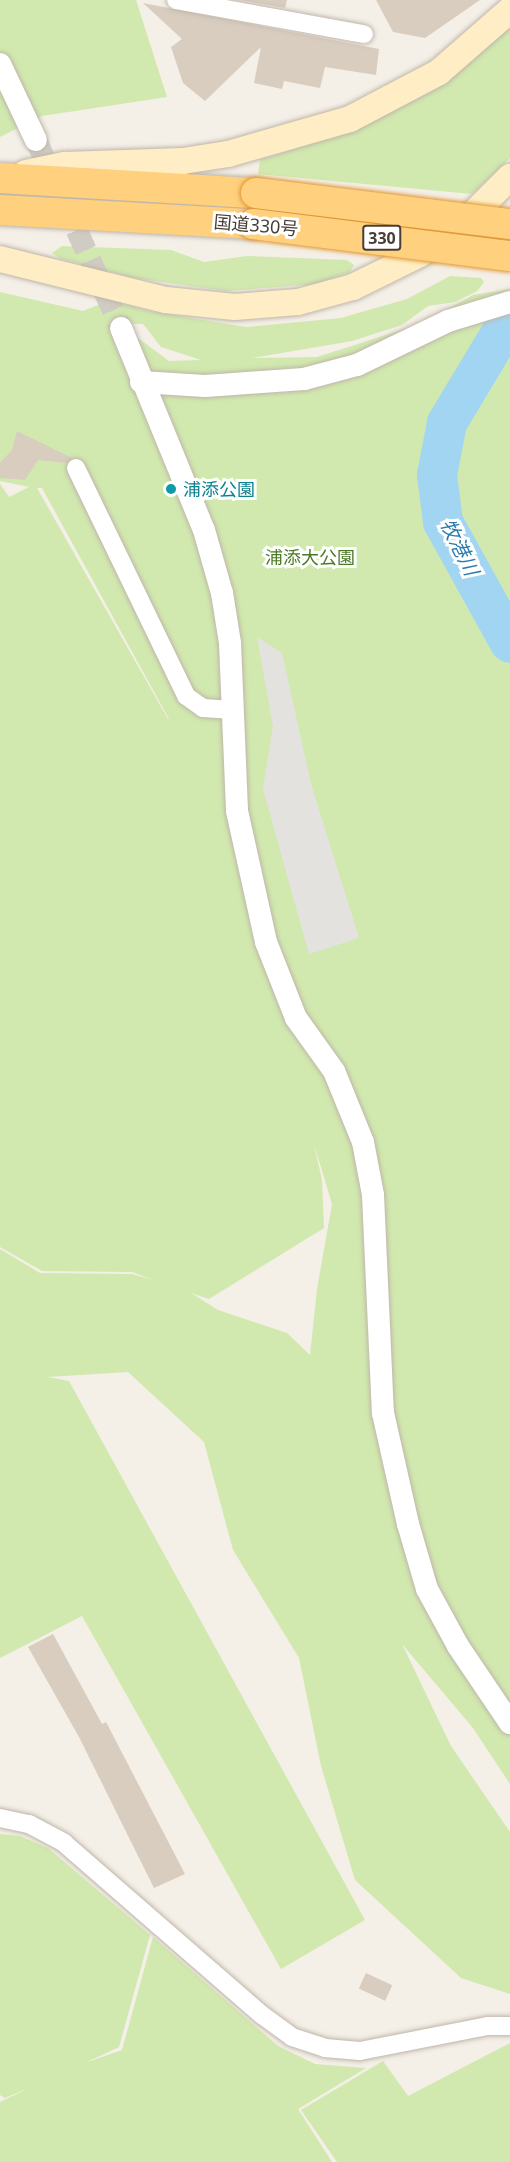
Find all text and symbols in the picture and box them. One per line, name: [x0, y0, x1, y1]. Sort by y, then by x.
street label: 国道330号: [213, 211, 299, 239]
road number: 330: [361, 225, 403, 251]
place label: 浦添公園: [183, 478, 255, 500]
marker: 浦添公園: [164, 482, 178, 496]
water label: 牧港川: [436, 515, 484, 579]
park label: 浦添大公園: [265, 546, 355, 568]

